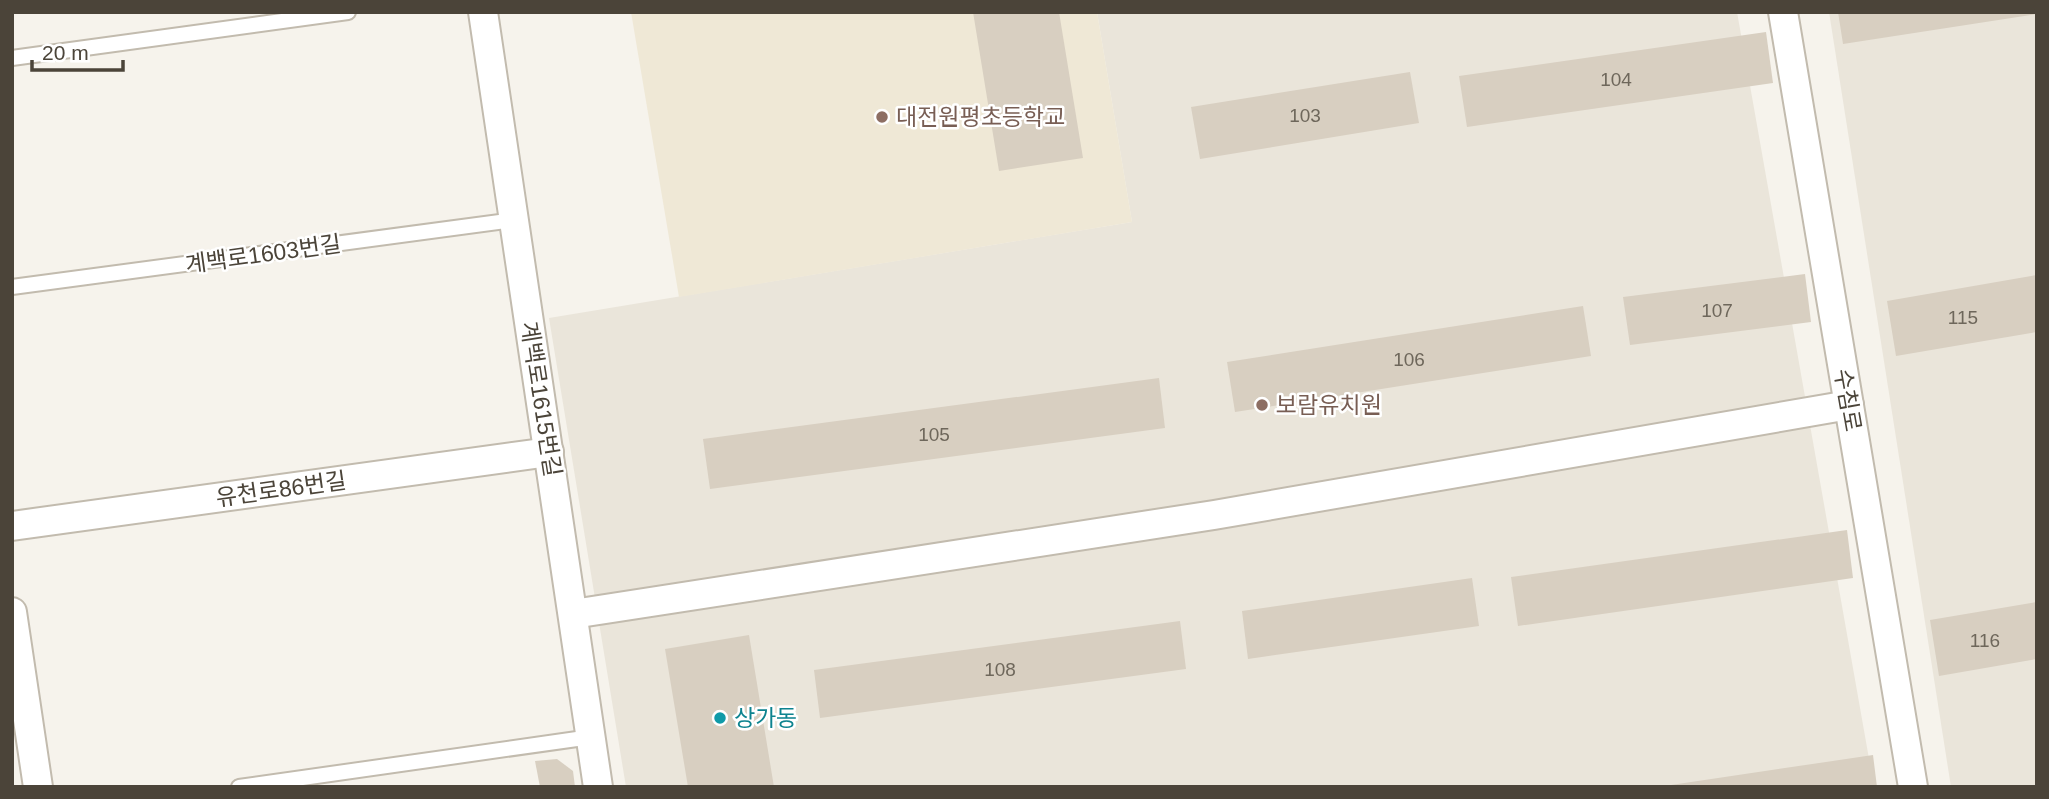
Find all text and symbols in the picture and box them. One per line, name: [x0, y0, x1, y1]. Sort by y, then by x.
scale bar: [32, 28, 122, 72]
text: 20 m: [42, 41, 89, 64]
house number: 104: [1600, 69, 1632, 90]
place label: 대전원평초등학교: [896, 104, 1065, 130]
house number: 103: [1289, 105, 1321, 126]
marker: 대전원평초등학교: [874, 109, 890, 125]
street label: 계백로1603번길: [183, 230, 343, 278]
house number: 107: [1701, 300, 1733, 321]
house number: 115: [1948, 307, 1978, 328]
street label: 계백로1615번길: [516, 319, 566, 479]
house number: 106: [1393, 349, 1425, 370]
street label: 수침로: [1830, 366, 1866, 434]
place label: 보람유치원: [1276, 392, 1382, 418]
marker: 보람유치원: [1254, 397, 1270, 413]
house number: 105: [918, 424, 950, 445]
street label: 유천로86번길: [214, 467, 348, 511]
house number: 116: [1970, 630, 2000, 651]
house number: 108: [984, 659, 1016, 680]
place label: 상가동: [734, 705, 797, 731]
marker: 상가동: [712, 710, 728, 726]

